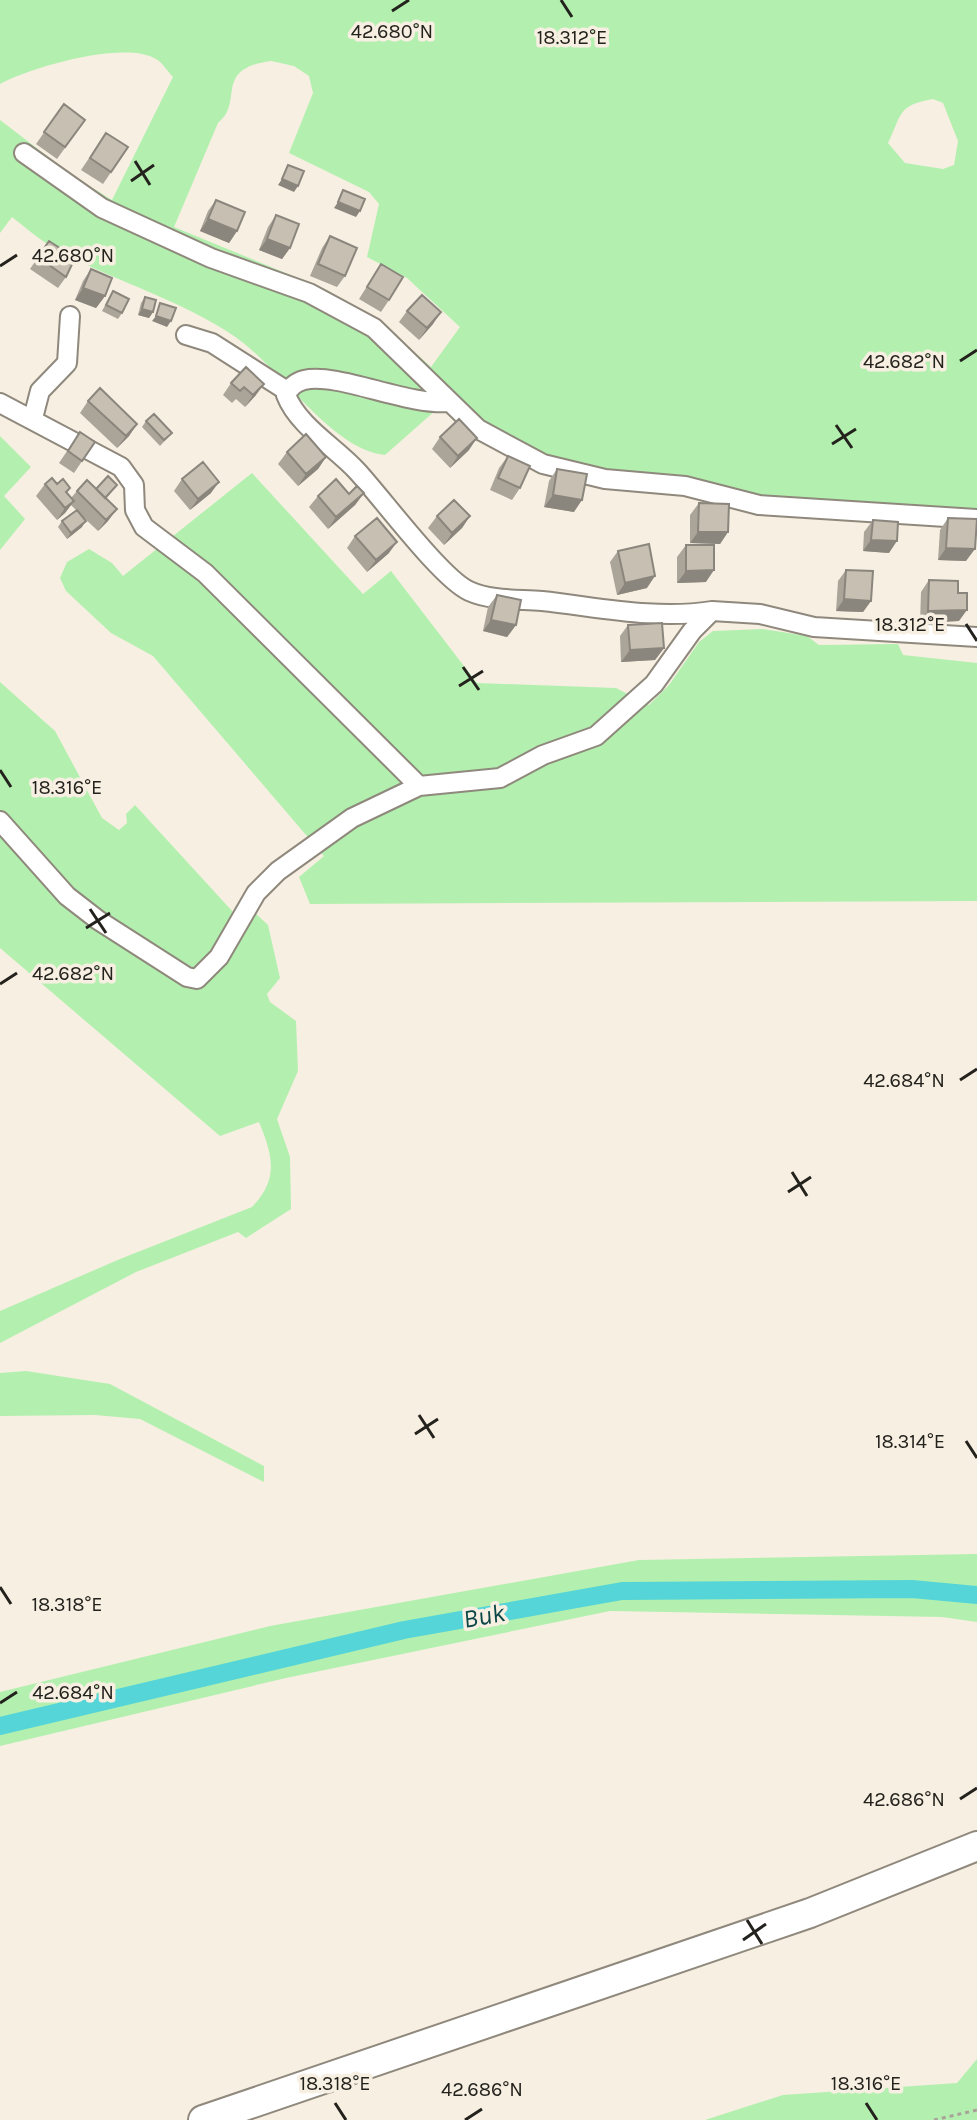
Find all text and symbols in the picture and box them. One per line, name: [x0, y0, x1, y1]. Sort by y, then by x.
text: 42.680°N: [351, 20, 433, 43]
text: 18.312°E: [537, 26, 607, 49]
text: 42.680°N: [32, 244, 114, 267]
text: 42.682°N: [863, 350, 945, 373]
text: 18.312°E: [875, 613, 945, 636]
text: 18.316°E: [32, 776, 102, 799]
text: 42.682°N: [32, 962, 114, 985]
text: 42.684°N: [863, 1069, 945, 1092]
text: 18.314°E: [875, 1430, 945, 1453]
text: 18.318°E: [31, 1593, 103, 1616]
water label: Buk: [461, 1597, 508, 1635]
text: 42.684°N: [32, 1681, 114, 1704]
text: 42.686°N: [863, 1788, 945, 1811]
text: 18.318°E: [299, 2072, 371, 2095]
text: 18.316°E: [831, 2072, 901, 2095]
text: 42.686°N: [441, 2078, 523, 2101]

